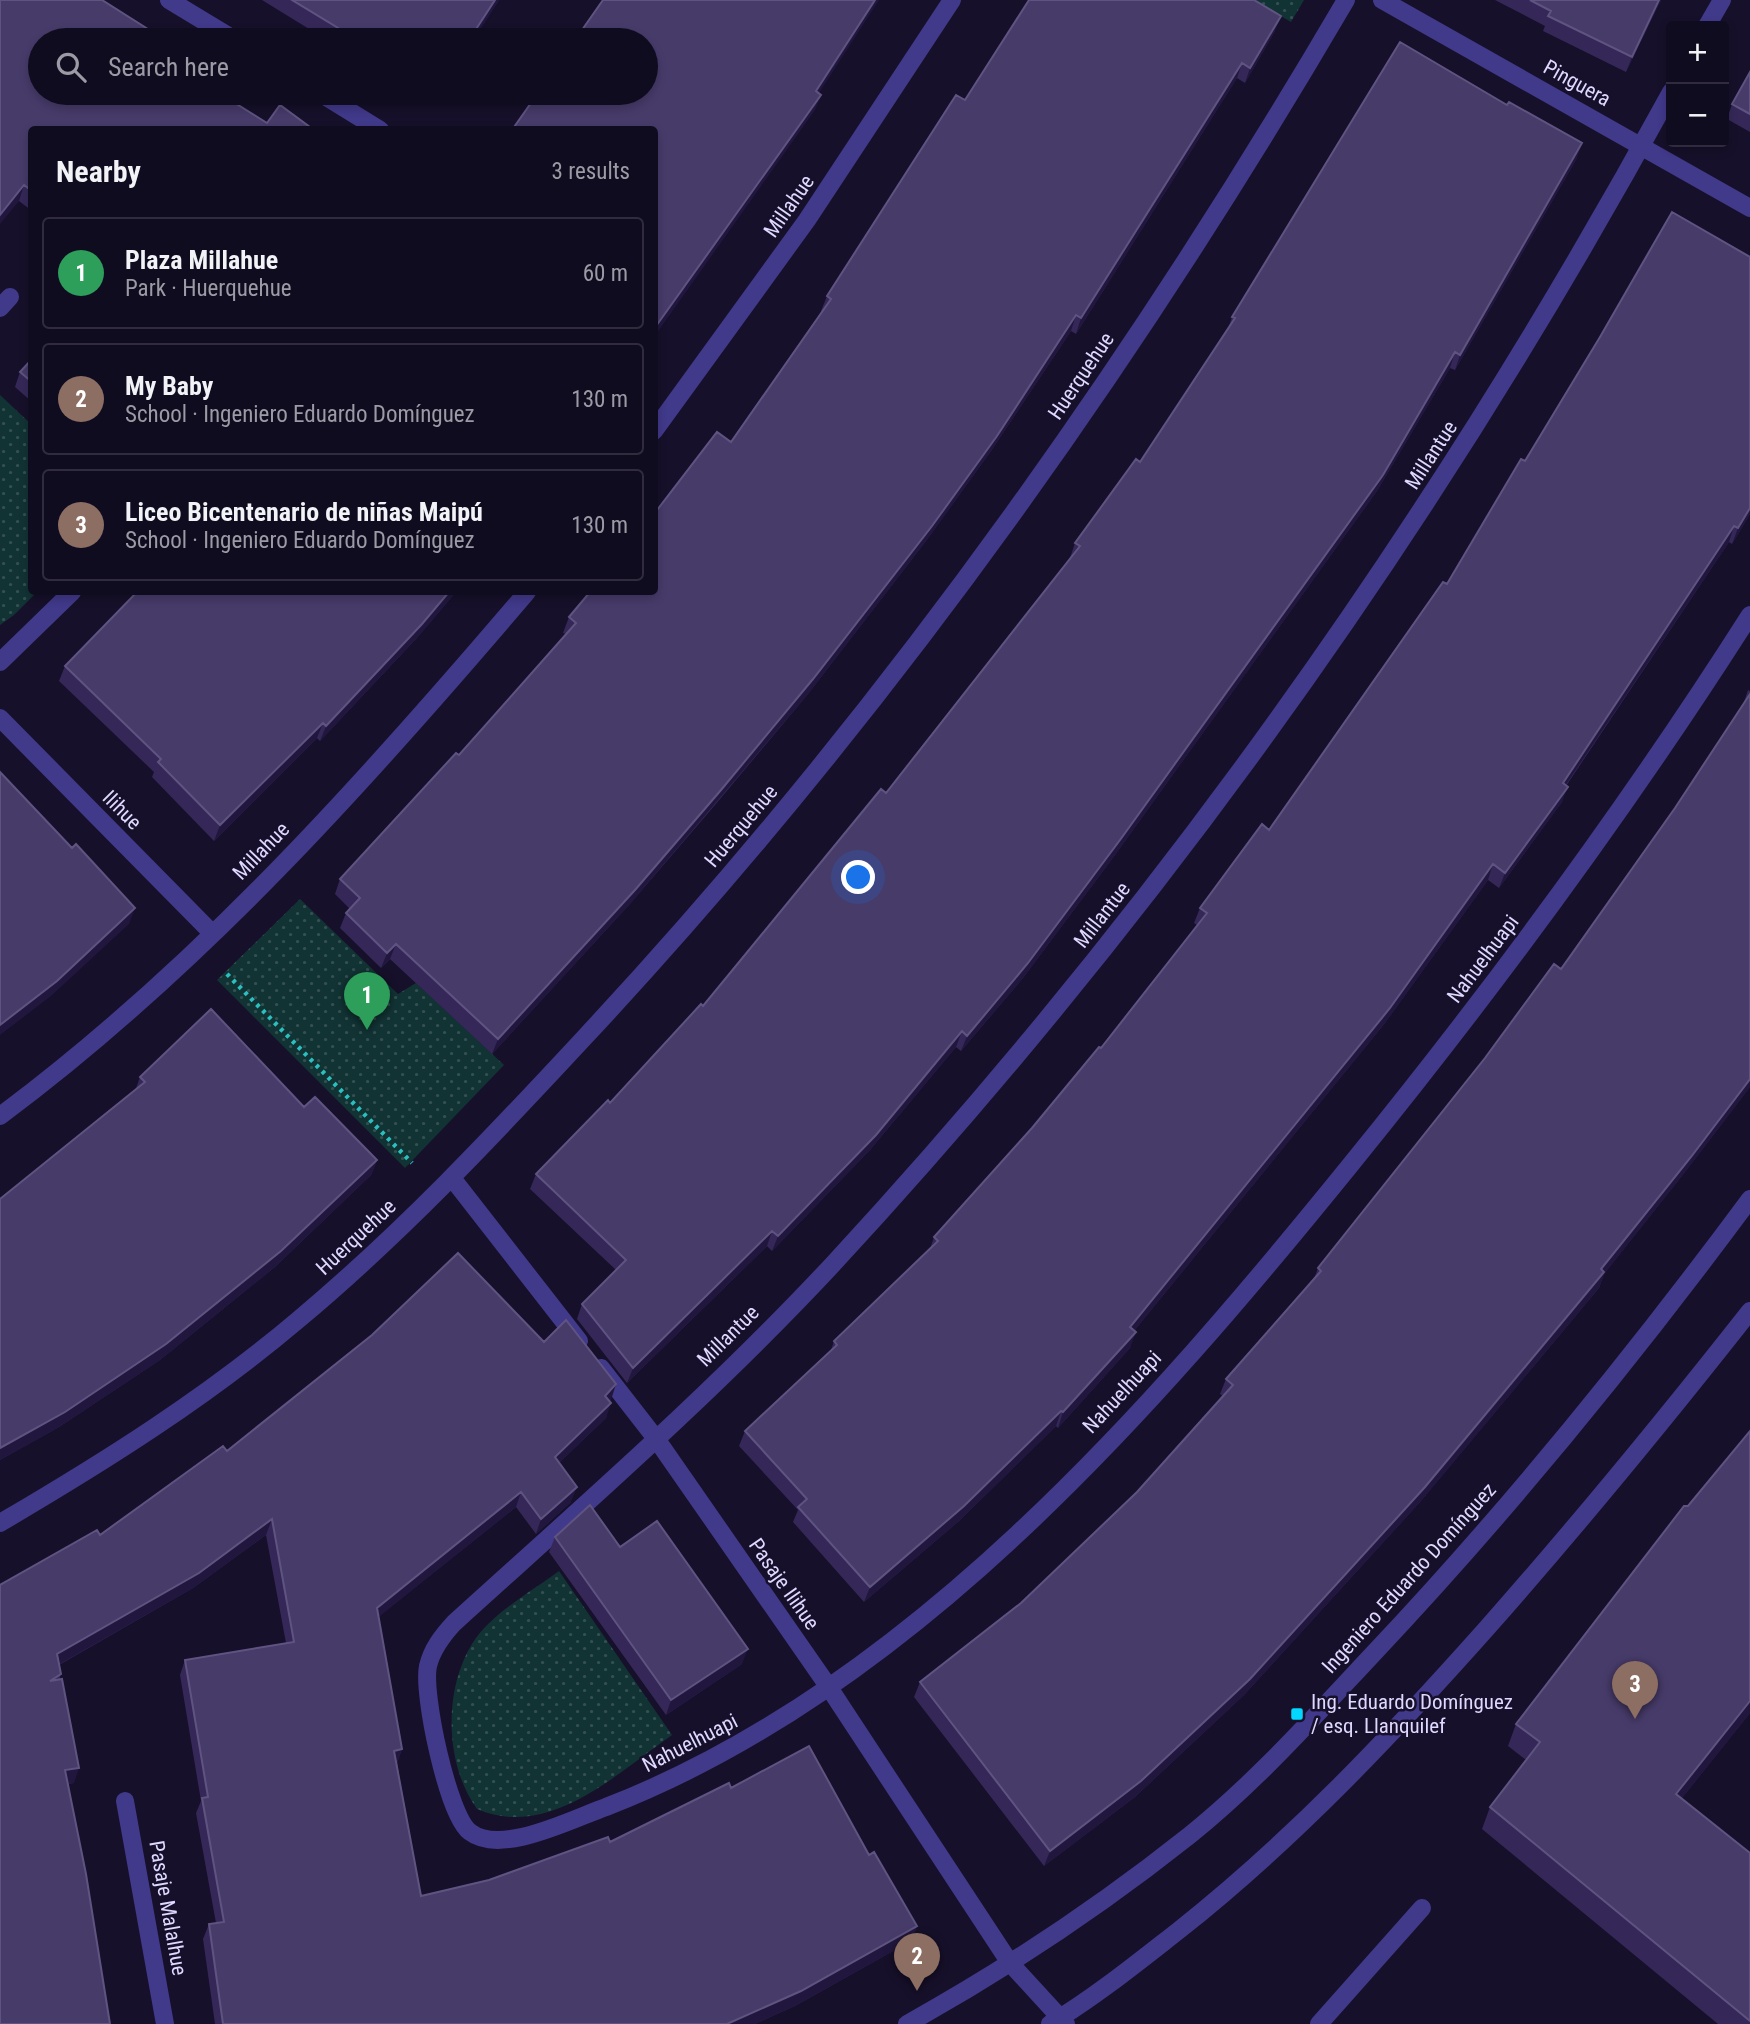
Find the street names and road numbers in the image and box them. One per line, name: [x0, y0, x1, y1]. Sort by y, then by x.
street label: Pinguera: [1539, 55, 1615, 111]
street label: Millahue: [759, 170, 819, 242]
street label: Huerquehue: [1043, 328, 1119, 424]
street label: Millantue: [1400, 416, 1462, 494]
street label: Huerquehue: [700, 780, 782, 872]
street label: Ilihue: [98, 786, 147, 835]
street label: Millahue: [228, 817, 294, 885]
street label: Millantue: [1069, 877, 1135, 953]
street label: Nahuelhuapi: [1442, 910, 1524, 1008]
street label: Huerquehue: [311, 1194, 401, 1280]
street label: Millantue: [692, 1300, 764, 1372]
street label: Nahuelhuapi: [1078, 1346, 1166, 1438]
street label: Ingeniero Eduardo Domínguez: [1317, 1478, 1501, 1678]
street label: Pasaje Ilihue: [744, 1534, 824, 1634]
street label: Nahuelhuapi: [638, 1709, 742, 1777]
street label: Pasaje Malalhue: [144, 1839, 192, 1977]

